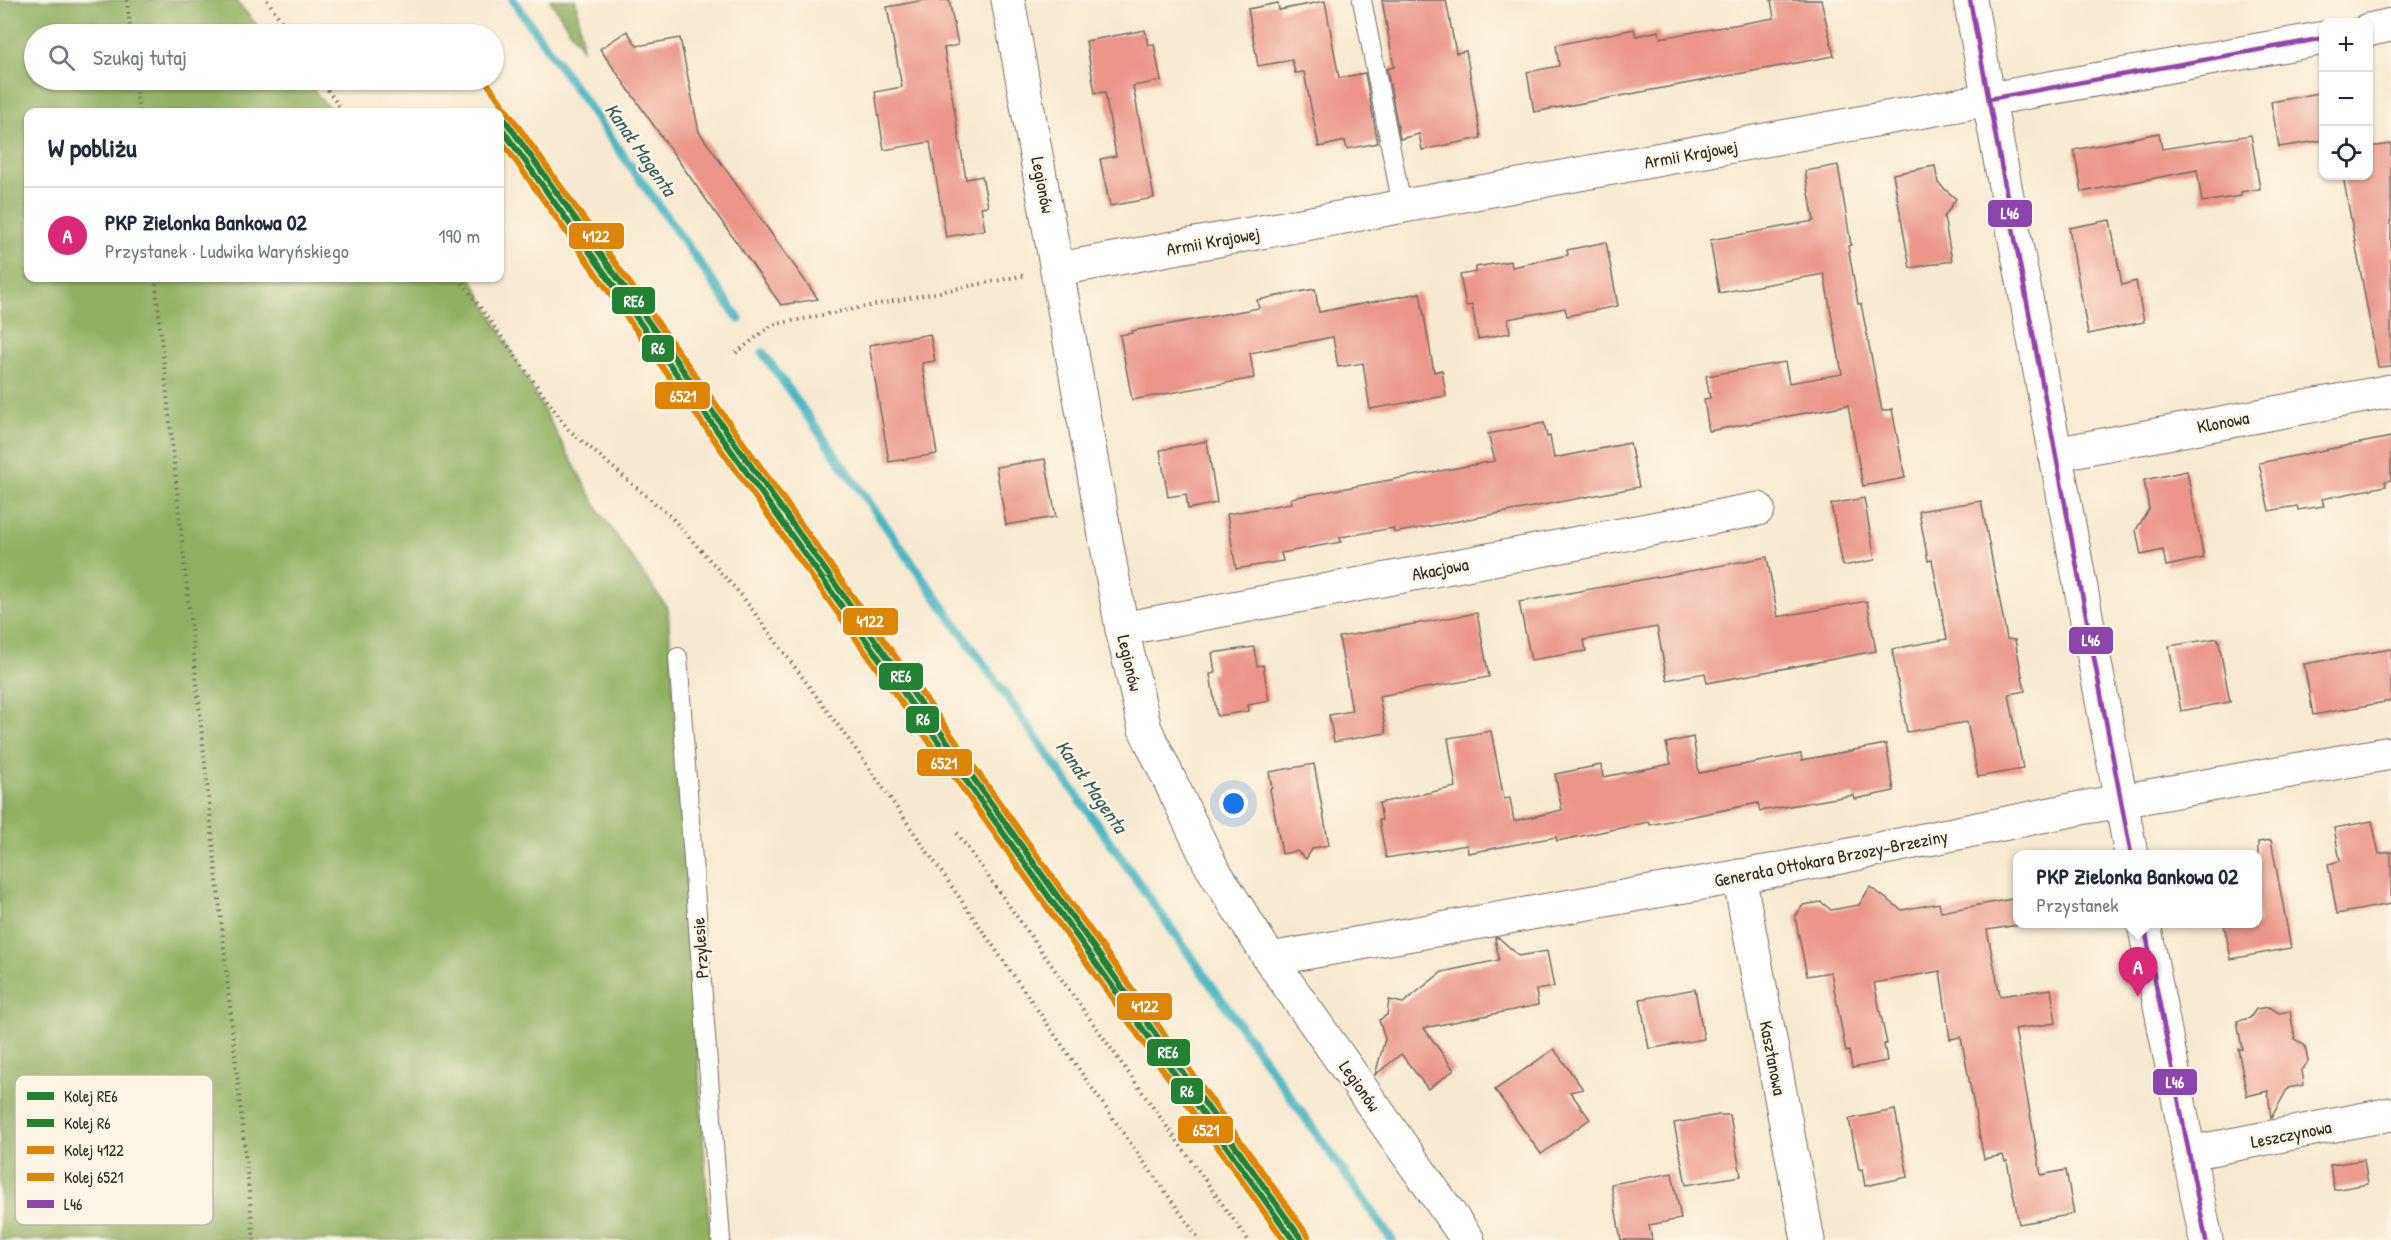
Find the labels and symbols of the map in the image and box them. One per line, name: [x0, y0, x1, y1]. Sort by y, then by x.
water label: Kanał Magenta: [598, 97, 684, 203]
street label: Armii Krajowej: [1642, 133, 1740, 175]
street label: Legionów: [1025, 155, 1061, 215]
line badge: L46: [1987, 199, 2033, 228]
text: L46: [2001, 202, 2020, 224]
street label: Armii Krajowej: [1164, 220, 1262, 262]
line badge: 4122: [568, 222, 625, 250]
text: 4122: [583, 225, 610, 247]
line badge: RE6: [611, 286, 656, 315]
text: RE6: [624, 290, 645, 312]
line badge: R6: [641, 334, 675, 363]
text: R6: [651, 337, 665, 359]
line badge: 6521: [654, 381, 711, 410]
text: 6521: [670, 385, 696, 407]
street label: Klonowa: [2195, 405, 2251, 439]
street label: Akacjowa: [1410, 551, 1470, 587]
line badge: 4122: [842, 607, 899, 636]
text: 4122: [857, 610, 884, 632]
line badge: L46: [2068, 626, 2114, 655]
text: L46: [2082, 629, 2101, 651]
street label: Legionów: [1111, 632, 1149, 694]
line badge: RE6: [878, 662, 924, 691]
text: RE6: [891, 665, 912, 687]
line badge: R6: [905, 705, 940, 734]
text: R6: [916, 708, 930, 730]
water label: Kanał Magenta: [1049, 734, 1135, 840]
line badge: 6521: [916, 748, 973, 777]
text: 6521: [931, 752, 957, 774]
your location: [1219, 789, 1248, 818]
street label: Generała Ottokara Brzozy-Brzeziny: [1712, 823, 1950, 893]
street label: Przylesie: [685, 917, 715, 979]
pin: A: [2118, 948, 2158, 997]
line badge: 4122: [1116, 992, 1173, 1021]
text: 4122: [1132, 995, 1159, 1017]
street label: Kasztanowa: [1754, 1019, 1792, 1097]
line badge: RE6: [1146, 1038, 1191, 1067]
text: RE6: [1158, 1041, 1179, 1063]
street label: Legionów: [1333, 1056, 1387, 1116]
line badge: L46: [2152, 1068, 2198, 1096]
text: L46: [2166, 1071, 2185, 1093]
legend: [15, 1075, 213, 1225]
line badge: R6: [1170, 1077, 1204, 1105]
text: R6: [1180, 1080, 1194, 1102]
text: Kolej RE6: [64, 1085, 118, 1107]
text: Kolej R6: [64, 1112, 111, 1134]
street label: Leszczynowa: [2249, 1114, 2333, 1154]
line badge: 6521: [1177, 1115, 1234, 1144]
text: 6521: [1193, 1119, 1219, 1141]
text: Kolej 4122: [64, 1139, 124, 1161]
text: Kolej 6521: [64, 1166, 124, 1188]
text: L46: [64, 1193, 82, 1215]

